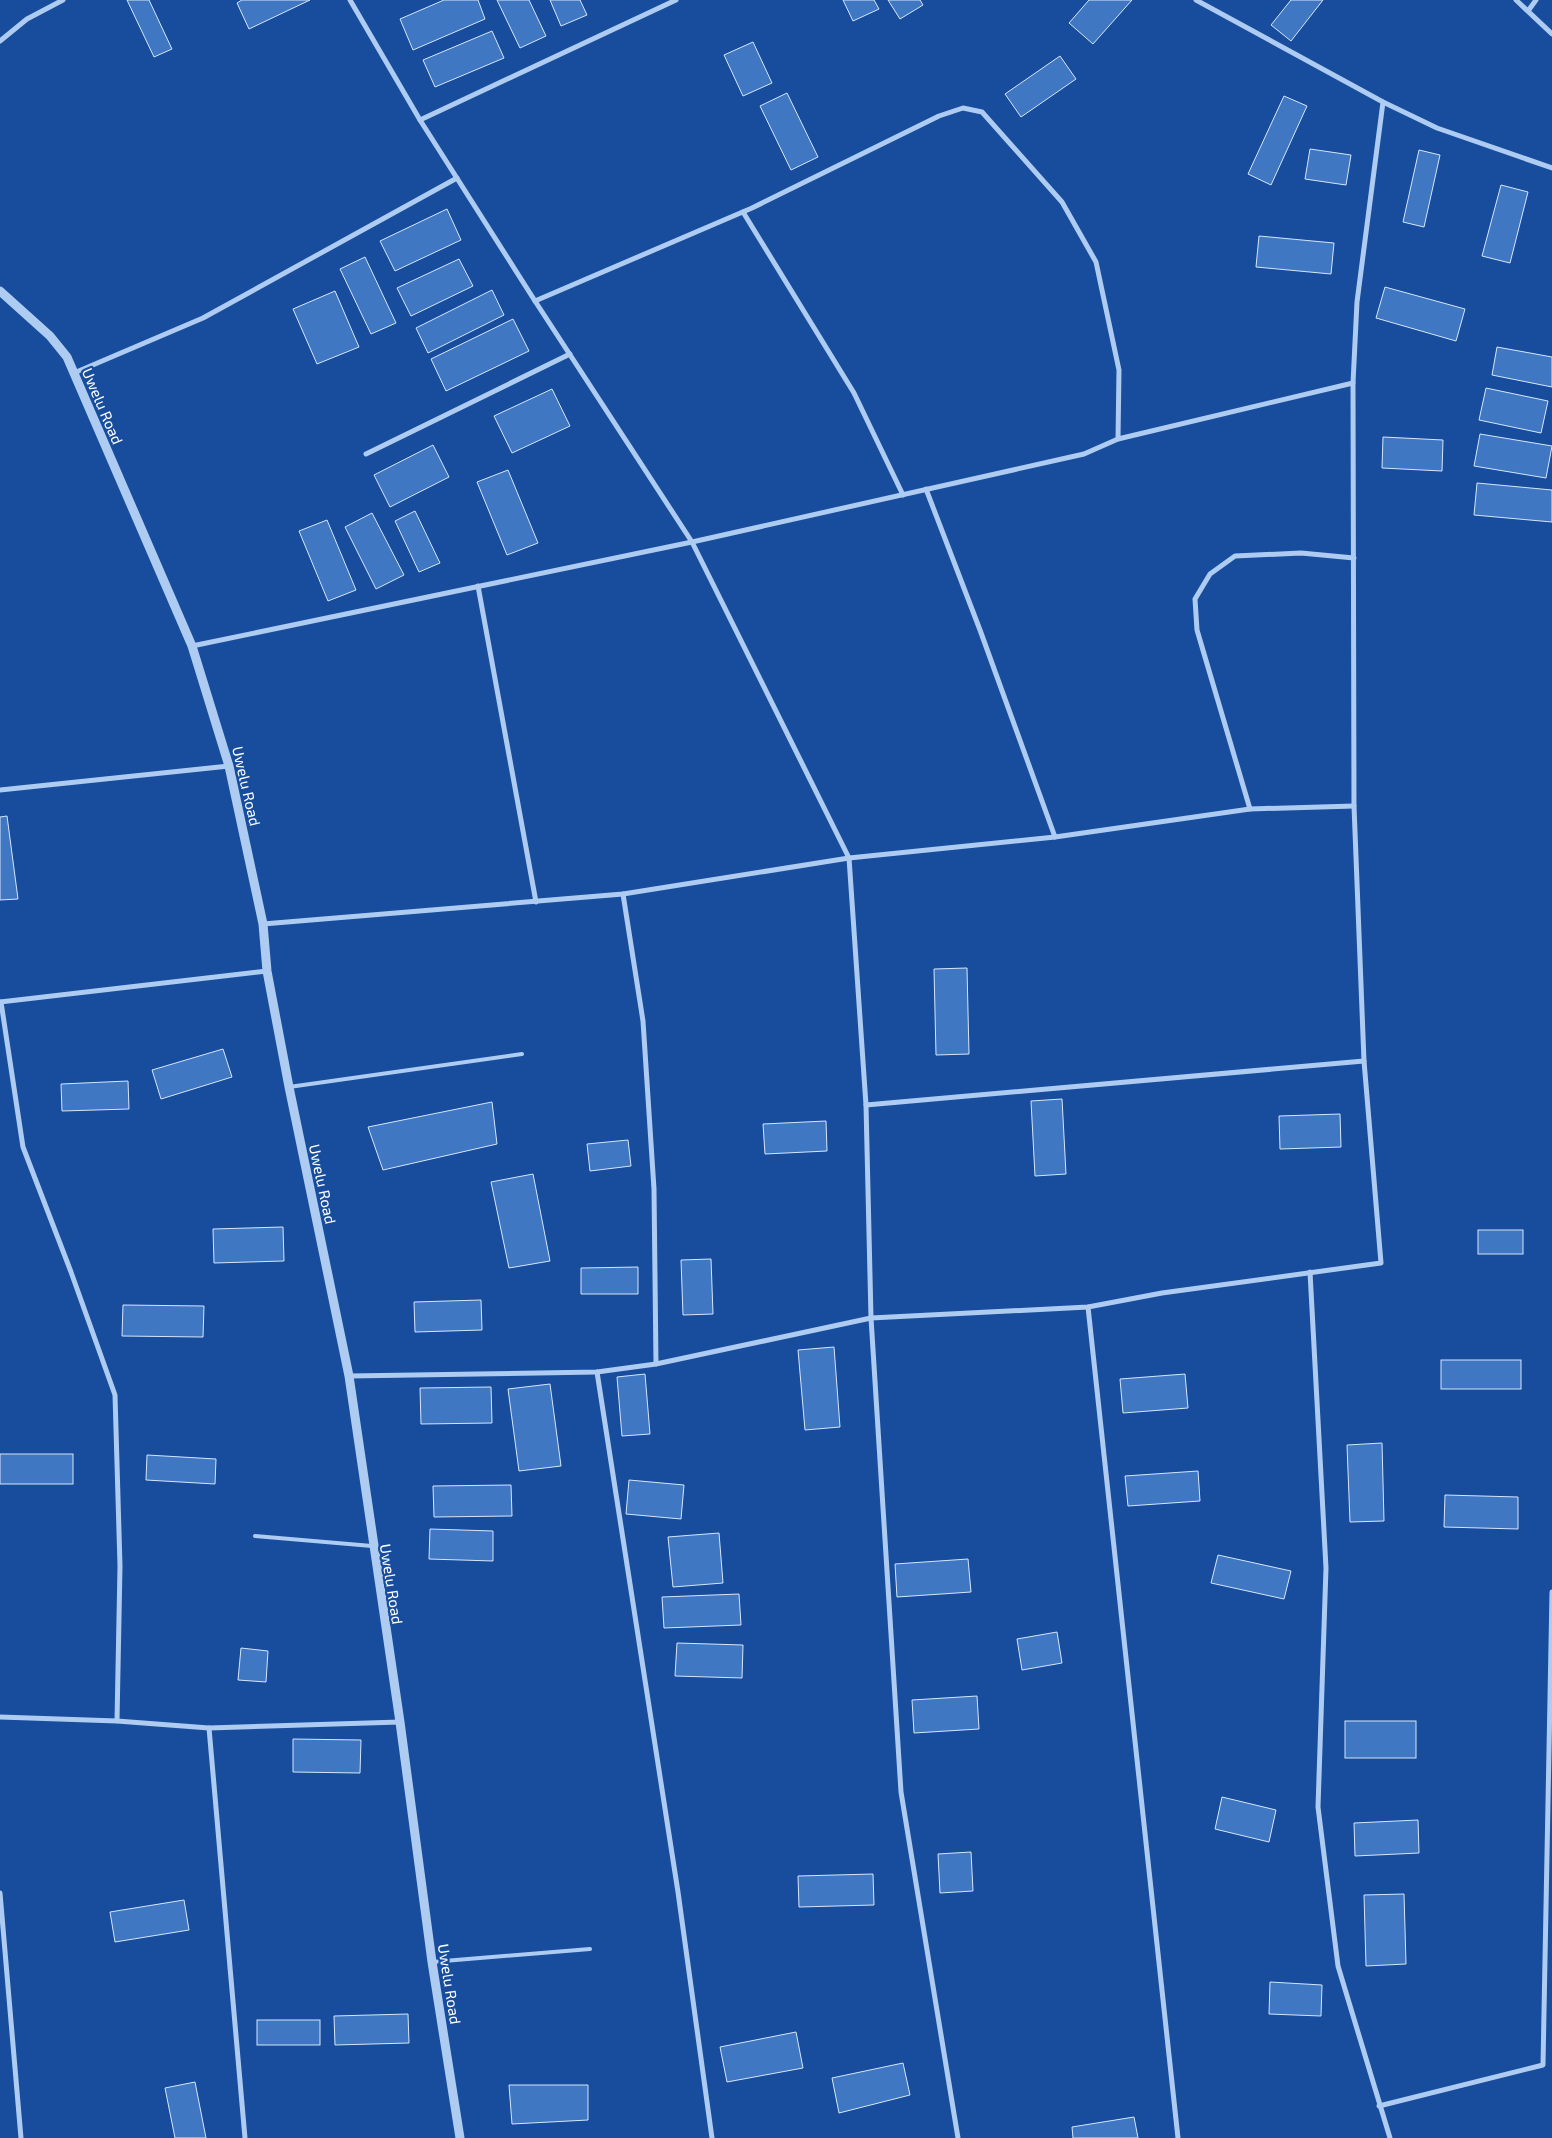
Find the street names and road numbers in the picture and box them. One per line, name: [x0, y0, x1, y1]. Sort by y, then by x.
street label: Uwelu Road: [79, 365, 127, 447]
street label: Uwelu Road: [229, 744, 265, 828]
street label: Uwelu Road: [306, 1142, 340, 1226]
street label: Uwelu Road: [377, 1542, 407, 1626]
street label: Uwelu Road: [435, 1942, 465, 2026]

